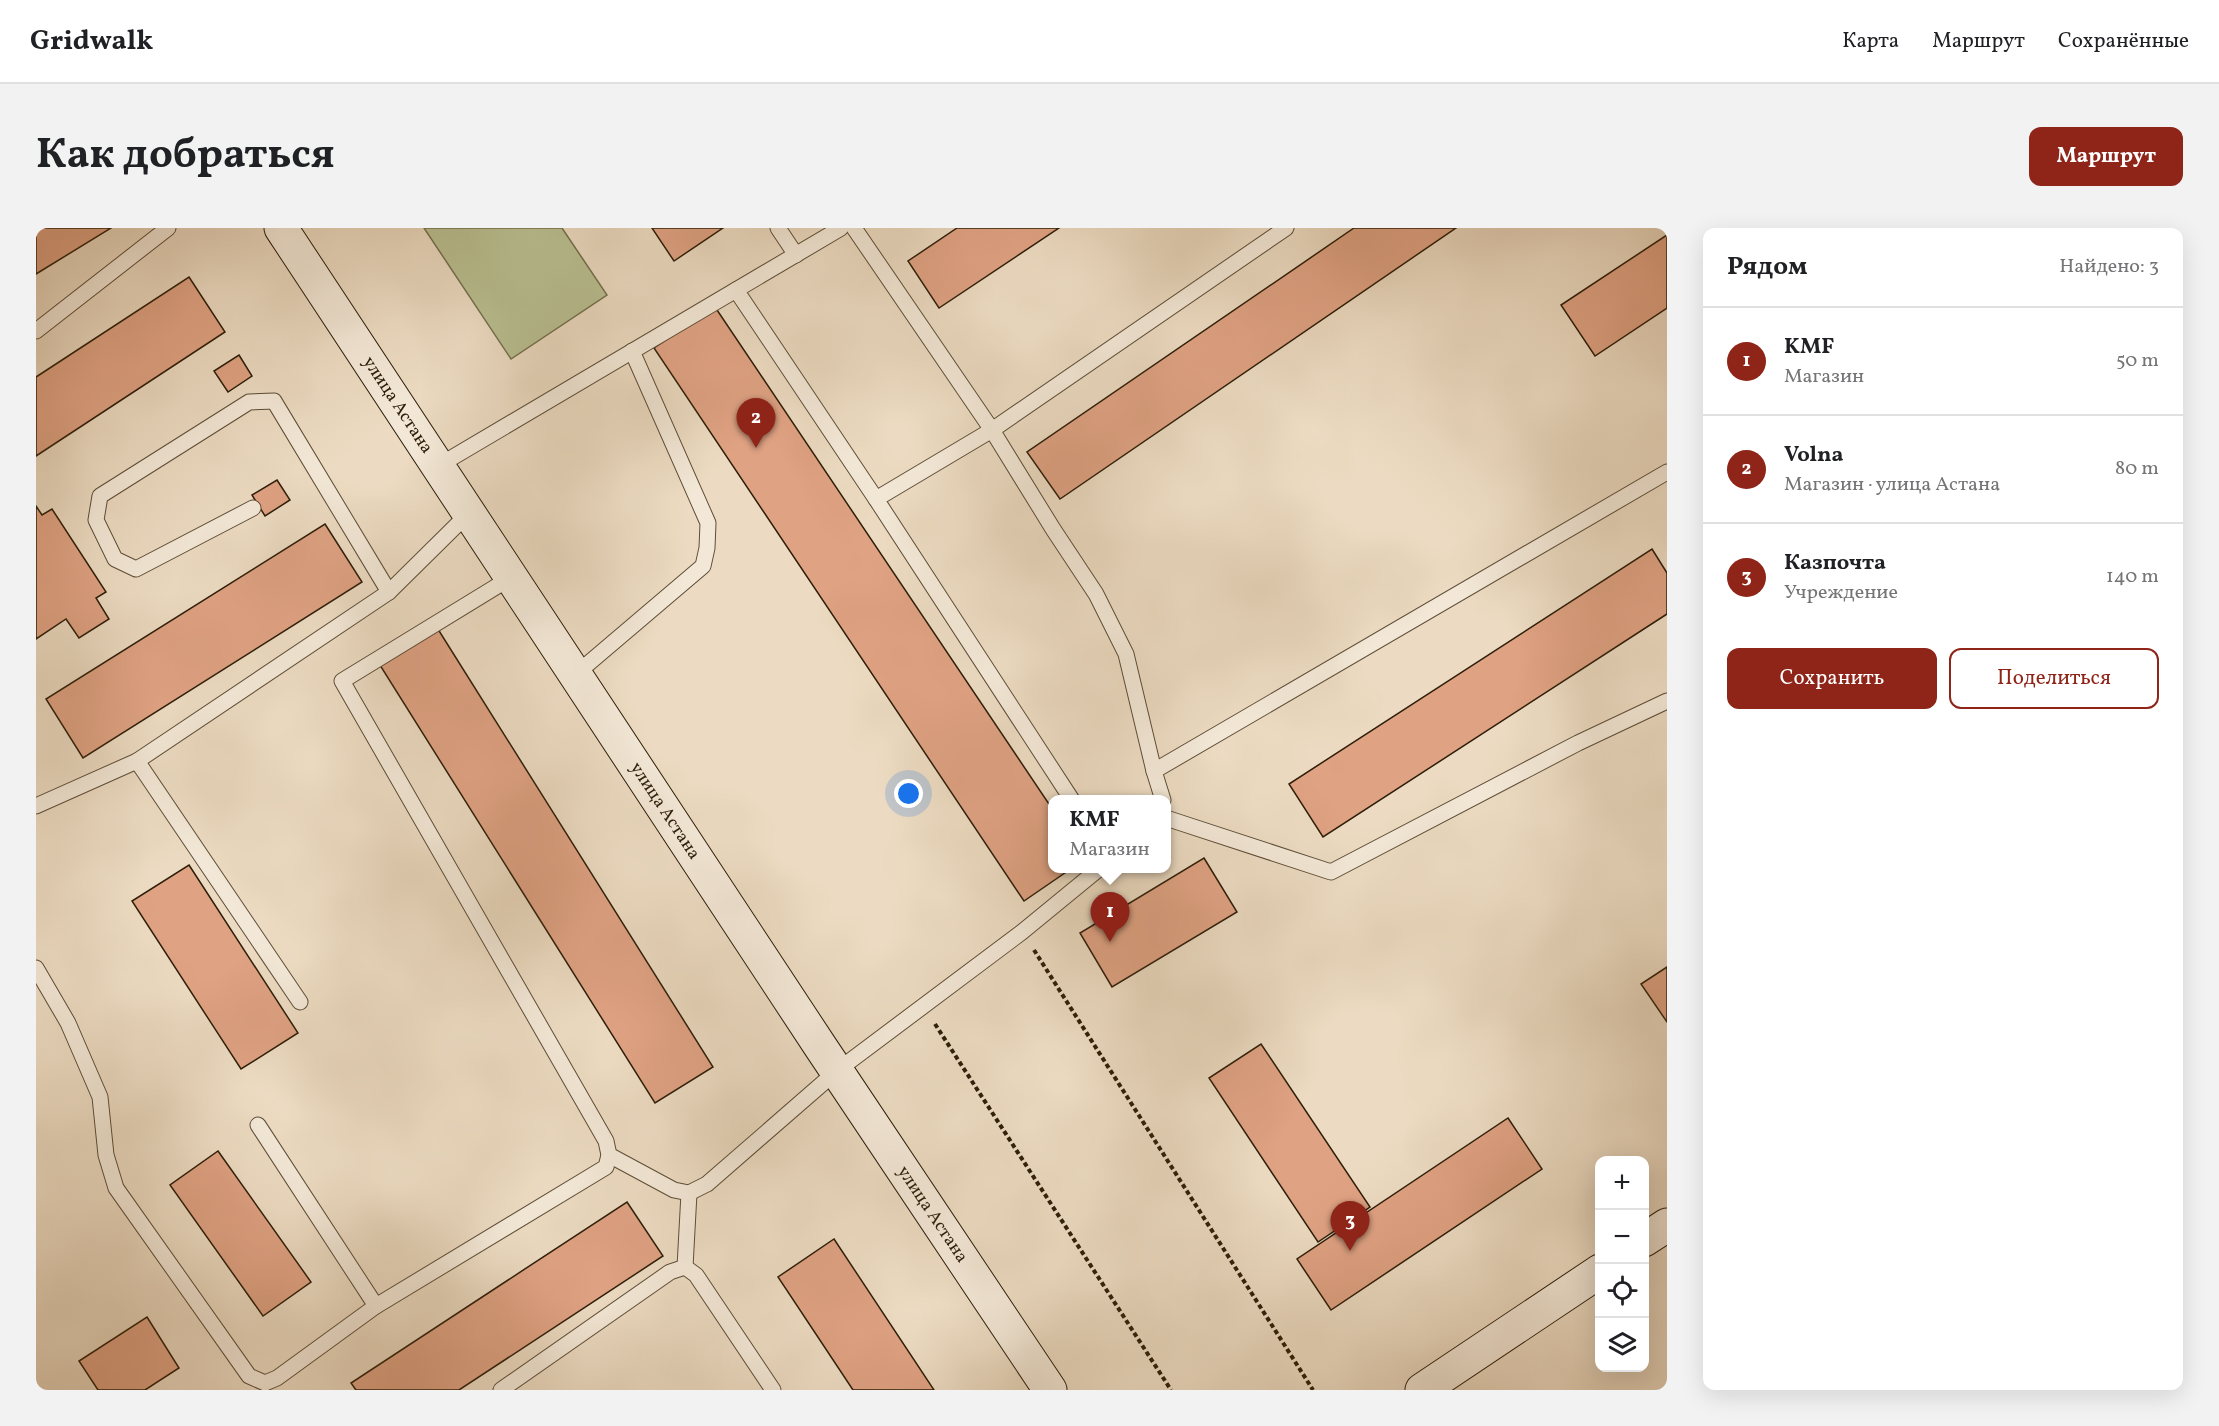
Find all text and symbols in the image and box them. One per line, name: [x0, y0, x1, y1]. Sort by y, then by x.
text: Gridwalk: [30, 22, 153, 61]
text: Карта: [1842, 27, 1899, 56]
text: Маршрут: [1932, 27, 2025, 56]
text: Сохранённые: [2058, 27, 2189, 56]
text: Как добраться: [36, 127, 335, 186]
button: Маршрут: [2029, 127, 2183, 186]
text: Рядом: [1727, 249, 1807, 285]
text: Найдено: 3: [2059, 253, 2159, 281]
text: KMF: [1784, 332, 1834, 363]
text: 1: [1742, 347, 1751, 375]
text: 50 m: [2116, 347, 2159, 375]
street label: улица Астана: [356, 351, 439, 459]
text: Магазин: [1784, 363, 1864, 391]
pin: 2: [736, 398, 776, 448]
text: Volna: [1784, 440, 1844, 471]
text: 2: [1741, 455, 1752, 483]
text: 80 m: [2115, 455, 2159, 483]
text: Магазин · улица Астана: [1784, 471, 2000, 499]
text: Казпочта: [1784, 548, 1886, 579]
text: 3: [1741, 563, 1752, 591]
text: 140 m: [2106, 563, 2159, 591]
text: Учреждение: [1784, 579, 1898, 607]
button: Сохранить: [1727, 648, 1937, 709]
button: Поделиться: [1949, 648, 2159, 709]
street label: улица Астана: [624, 757, 706, 865]
your location: [894, 779, 923, 808]
popup: [1048, 795, 1171, 873]
text: KMF: [1069, 805, 1120, 836]
text: Магазин: [1069, 836, 1150, 864]
pin: 1: [1090, 892, 1130, 942]
map controls: [1595, 1156, 1649, 1372]
button: +: [1595, 1156, 1649, 1210]
street label: улица Астана: [891, 1161, 974, 1268]
pin: 3: [1330, 1202, 1370, 1251]
button: −: [1595, 1210, 1649, 1264]
button: locate: [1595, 1264, 1649, 1318]
button: layers: [1595, 1318, 1649, 1372]

